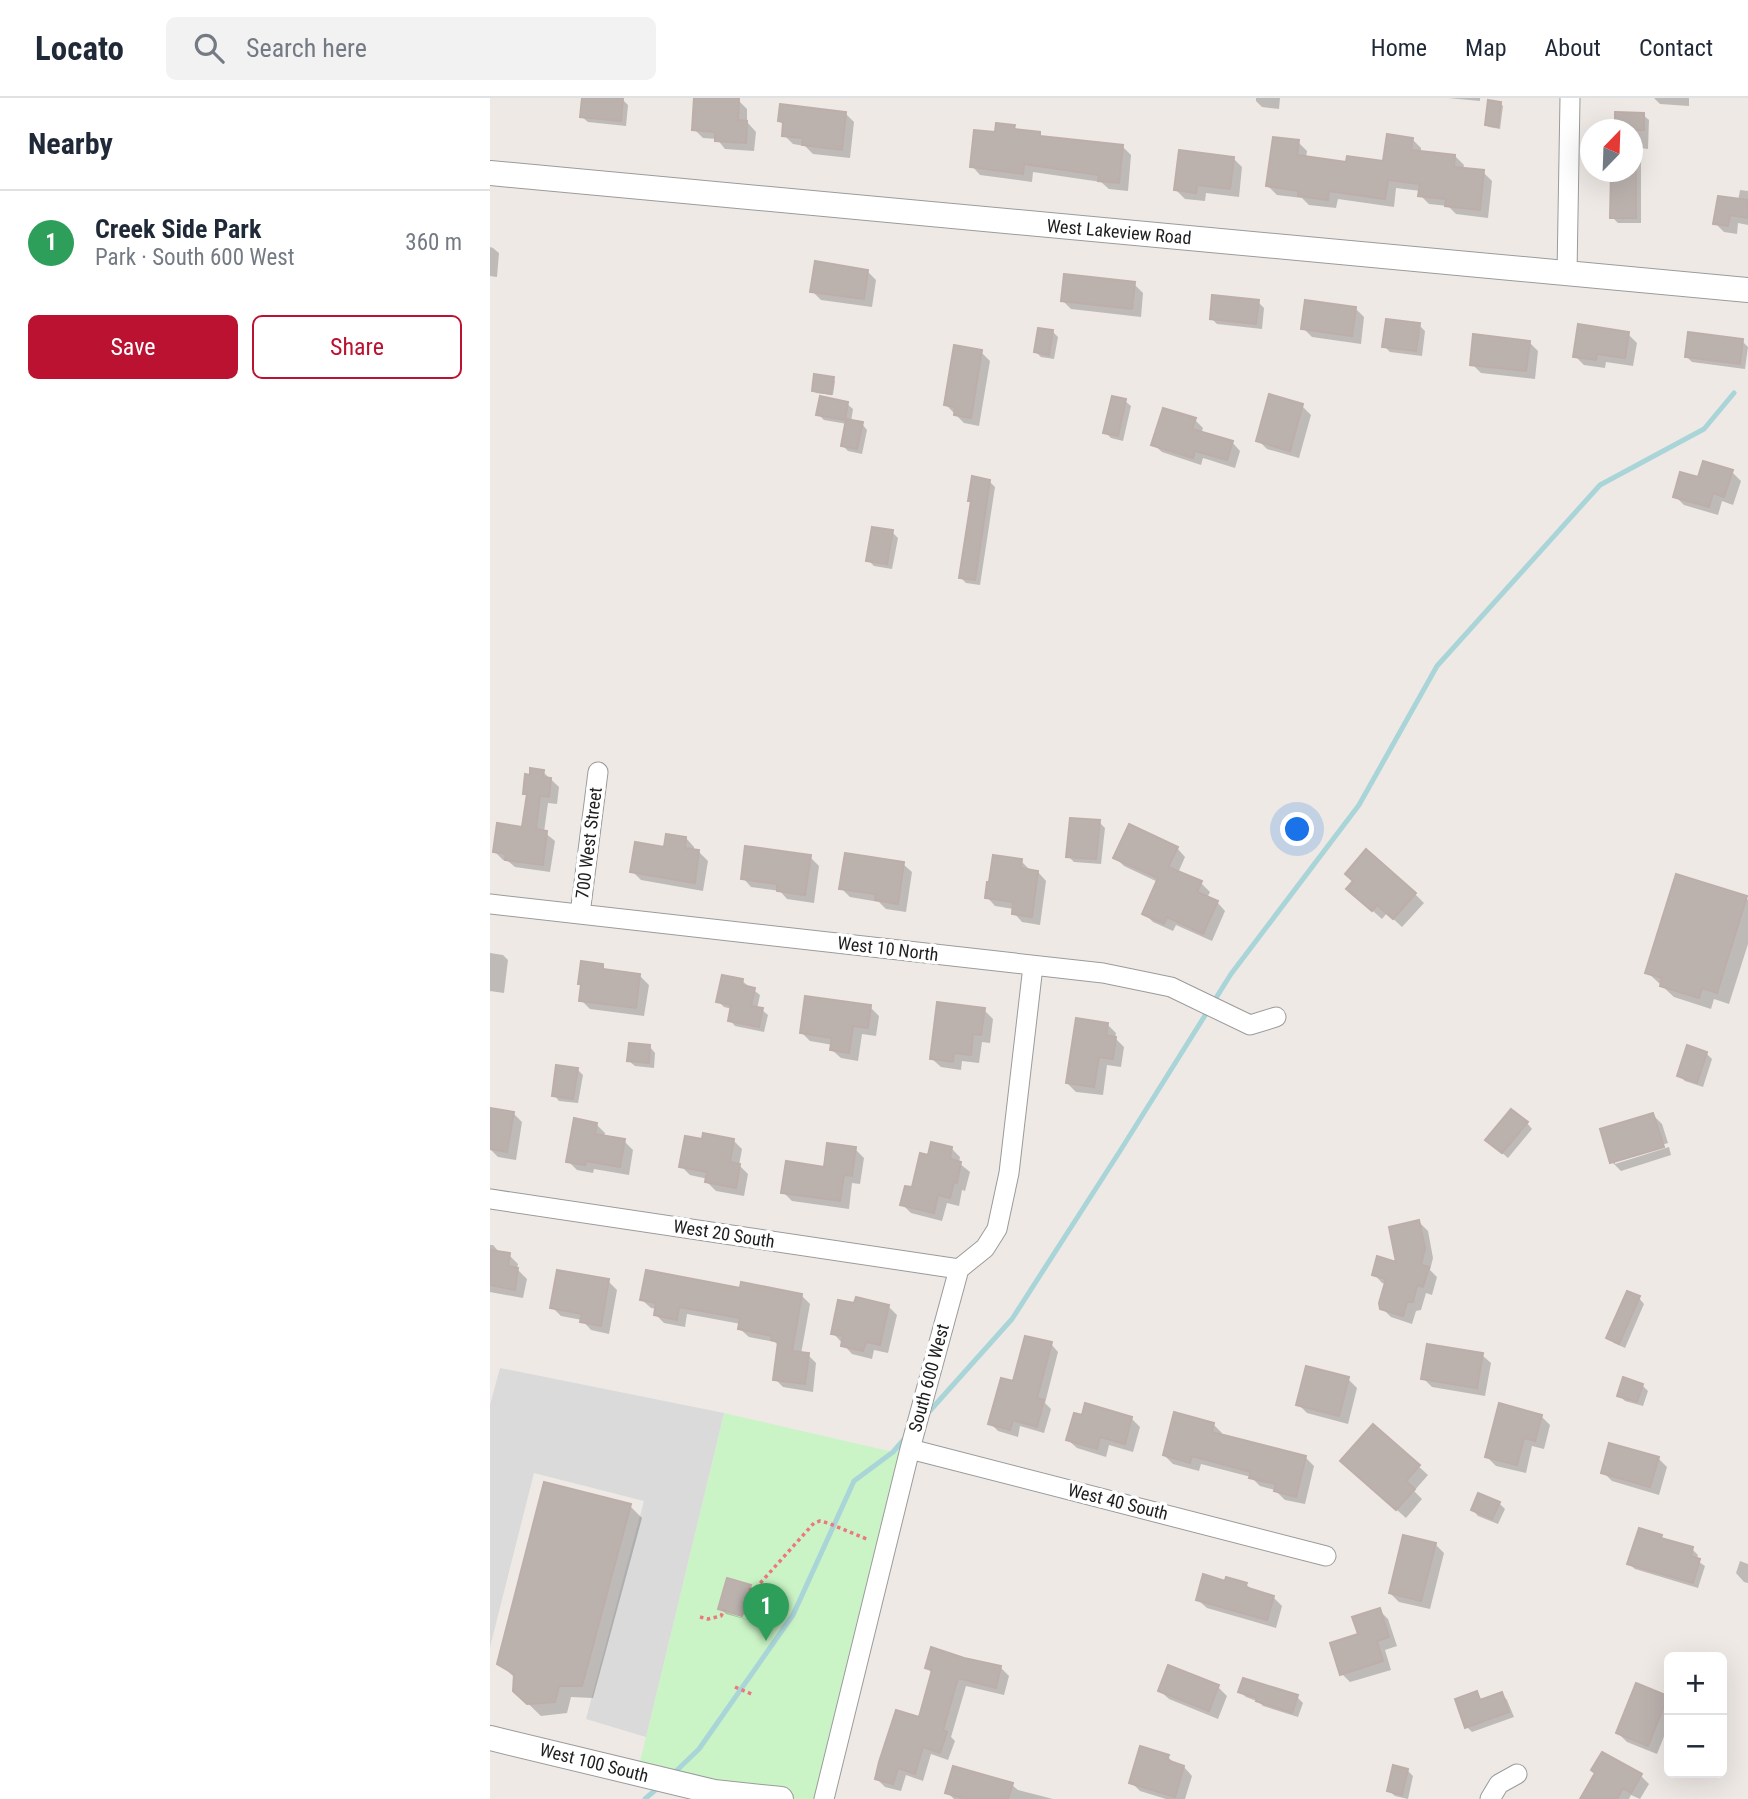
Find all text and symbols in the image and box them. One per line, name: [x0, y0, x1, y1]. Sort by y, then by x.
search box: [166, 17, 656, 80]
text: Locato: [35, 29, 124, 68]
icon: search: [190, 29, 228, 67]
text: Search here: [246, 33, 367, 63]
text: Home: [1371, 34, 1427, 62]
text: Map: [1465, 34, 1507, 62]
text: About: [1545, 34, 1601, 62]
text: Contact: [1639, 34, 1713, 62]
north arrow: [1580, 119, 1643, 182]
text: Nearby: [28, 126, 113, 161]
text: Creek Side Park: [95, 214, 261, 244]
street label: West Lakeview Road: [1046, 215, 1192, 248]
text: 1: [45, 229, 57, 256]
text: 360 m: [405, 229, 462, 256]
text: Park · South 600 West: [95, 244, 295, 271]
button: Save: [28, 315, 238, 379]
button: Share: [252, 315, 462, 379]
street label: 700 West Street: [571, 786, 606, 900]
your location: [1280, 812, 1314, 846]
street label: West 10 North: [836, 932, 940, 965]
street label: West 20 South: [672, 1215, 776, 1252]
street label: South 600 West: [904, 1321, 953, 1434]
street label: West 40 South: [1066, 1479, 1170, 1524]
pin: 1: [743, 1583, 789, 1641]
map controls: [1664, 1652, 1727, 1778]
button: +: [1664, 1652, 1727, 1715]
button: −: [1664, 1715, 1727, 1778]
street label: West 100 South: [538, 1739, 651, 1786]

